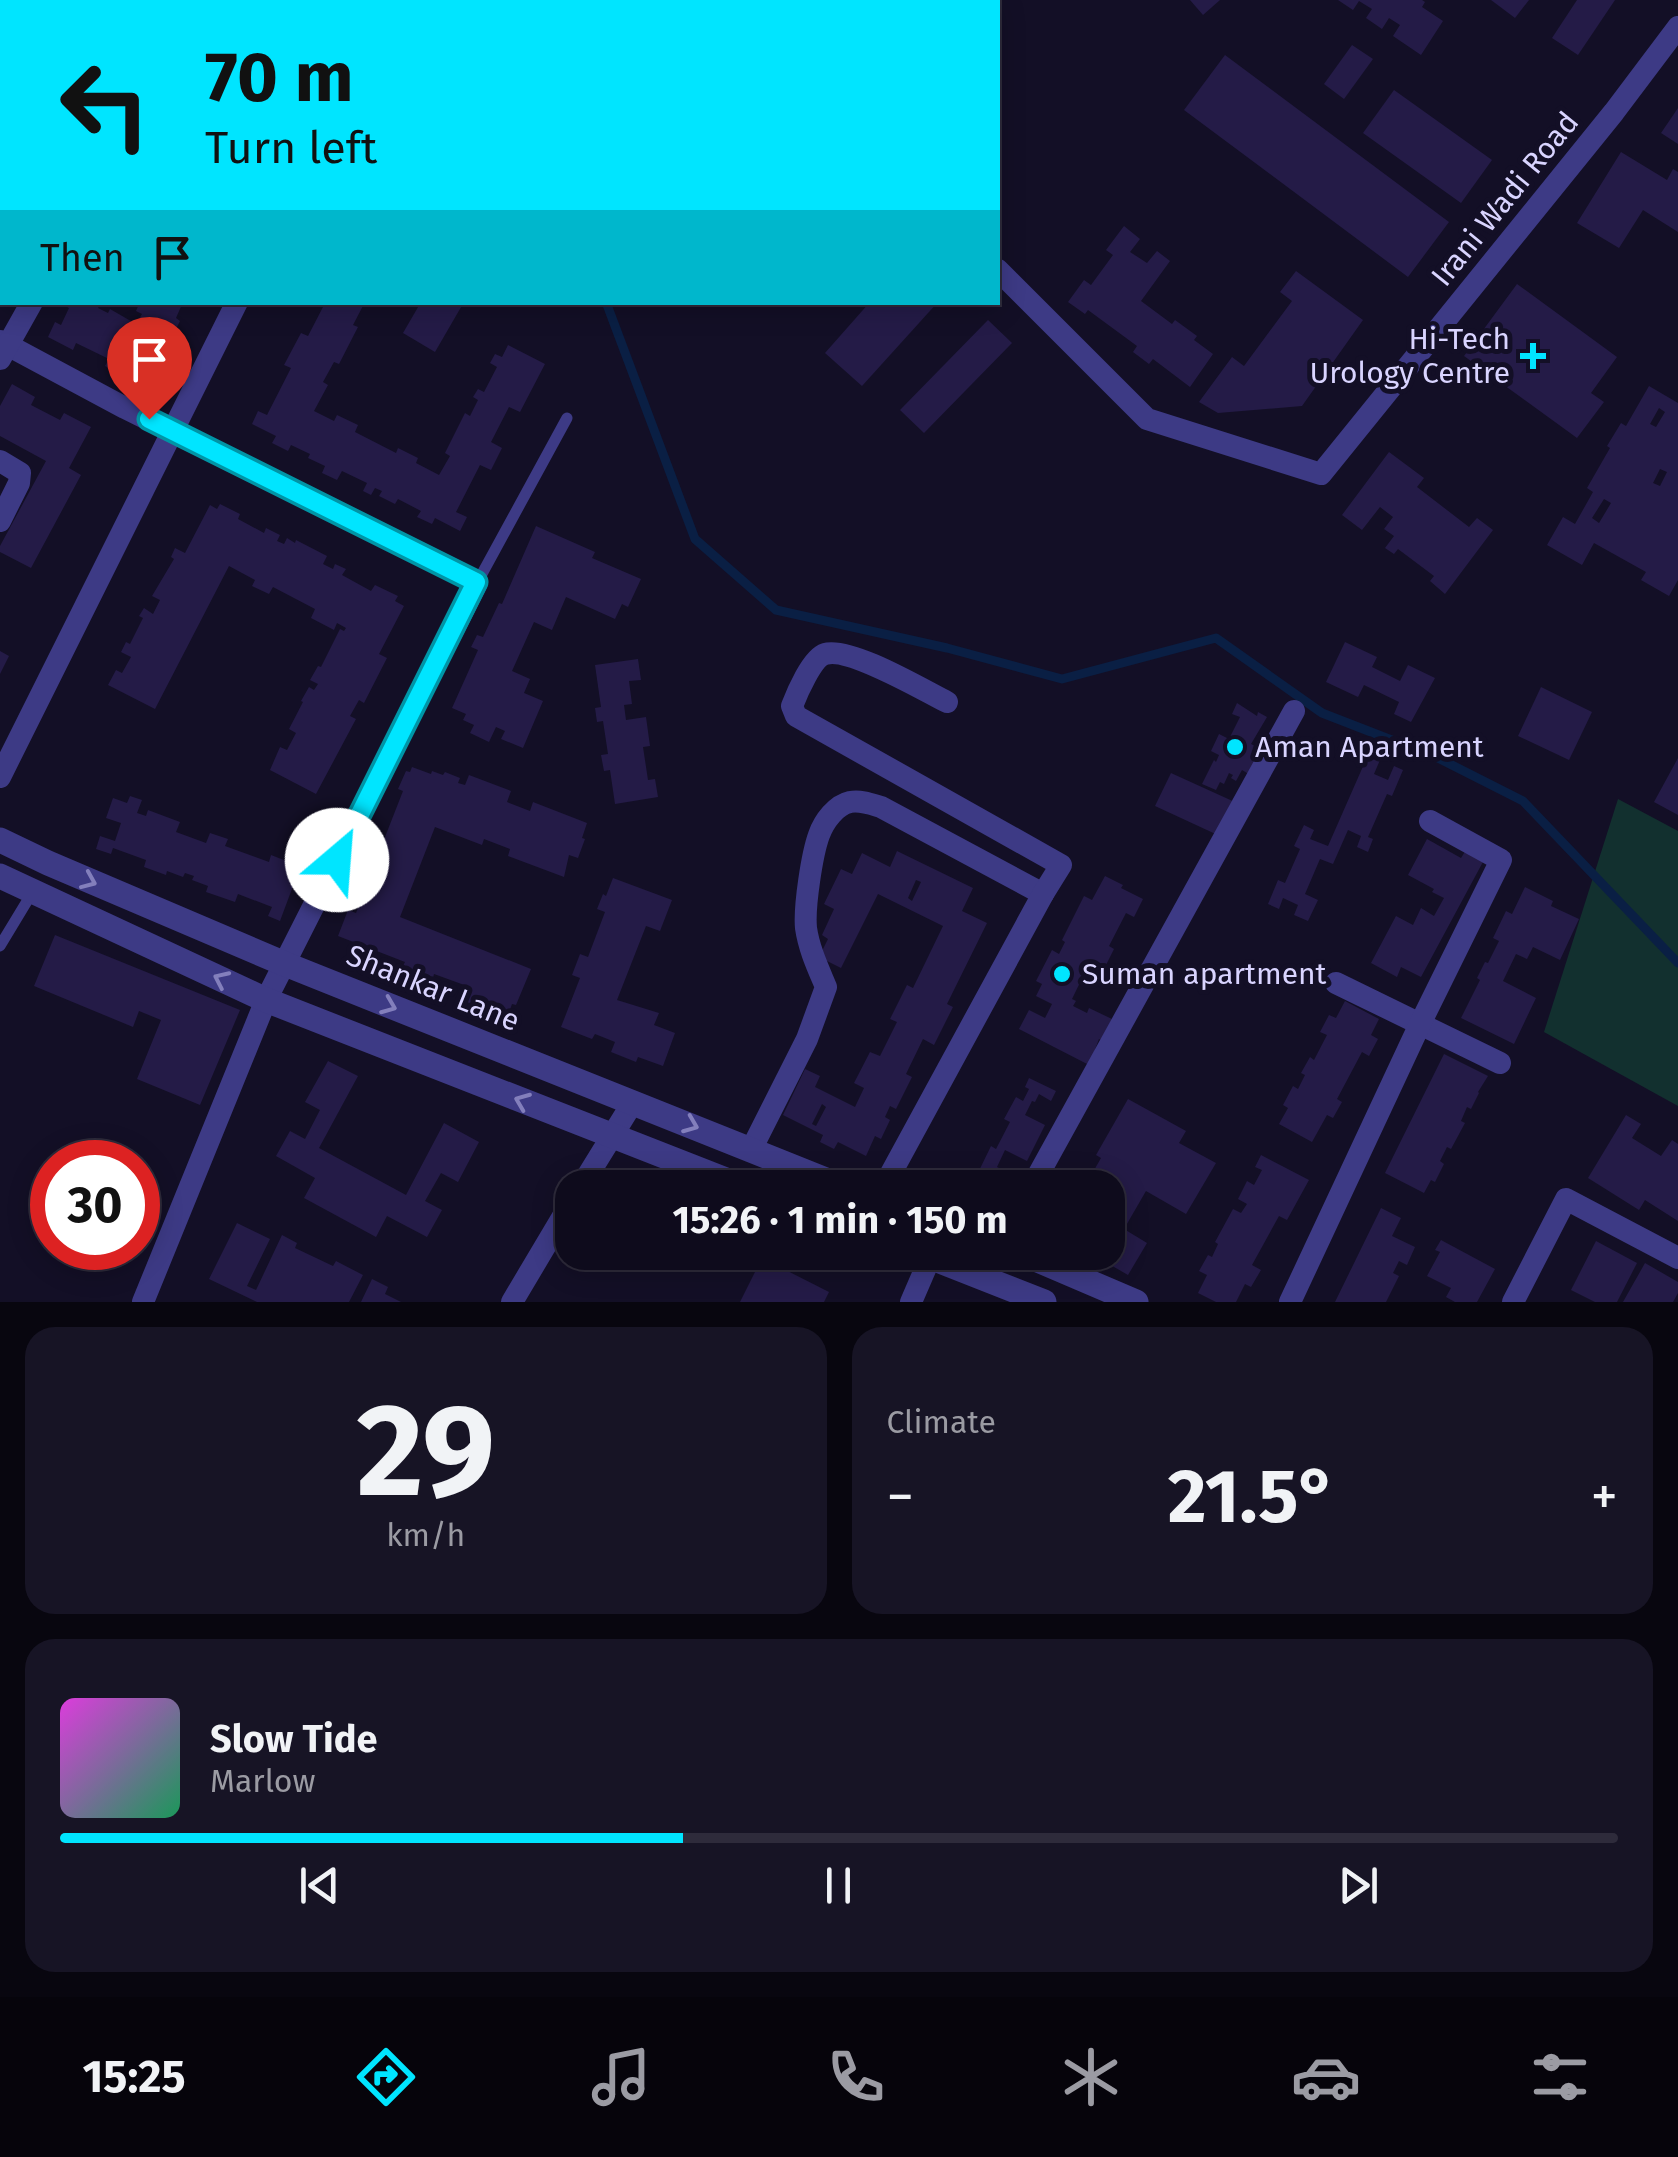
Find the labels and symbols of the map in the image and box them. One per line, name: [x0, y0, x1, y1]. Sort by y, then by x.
street label: Irani Wadi Road: [1424, 105, 1586, 293]
pin: [107, 317, 192, 420]
place label: Hi-Tech Urology Centre: [1309, 321, 1510, 391]
marker: Hi-Tech Urology Centre: [1520, 343, 1546, 369]
place label: Aman Apartment: [1255, 729, 1484, 765]
marker: Aman Apartment: [1224, 736, 1246, 758]
position arrow: [285, 808, 389, 912]
one-way arrow: [79, 869, 97, 889]
street label: Shankar Lane: [341, 937, 525, 1039]
place label: Suman apartment: [1082, 956, 1327, 992]
marker: Suman apartment: [1051, 963, 1073, 985]
one-way arrow: [213, 971, 231, 991]
one-way arrow: [379, 994, 397, 1014]
one-way arrow: [514, 1093, 532, 1113]
one-way arrow: [681, 1114, 699, 1134]
speed limit sign: 30: [30, 1140, 160, 1270]

